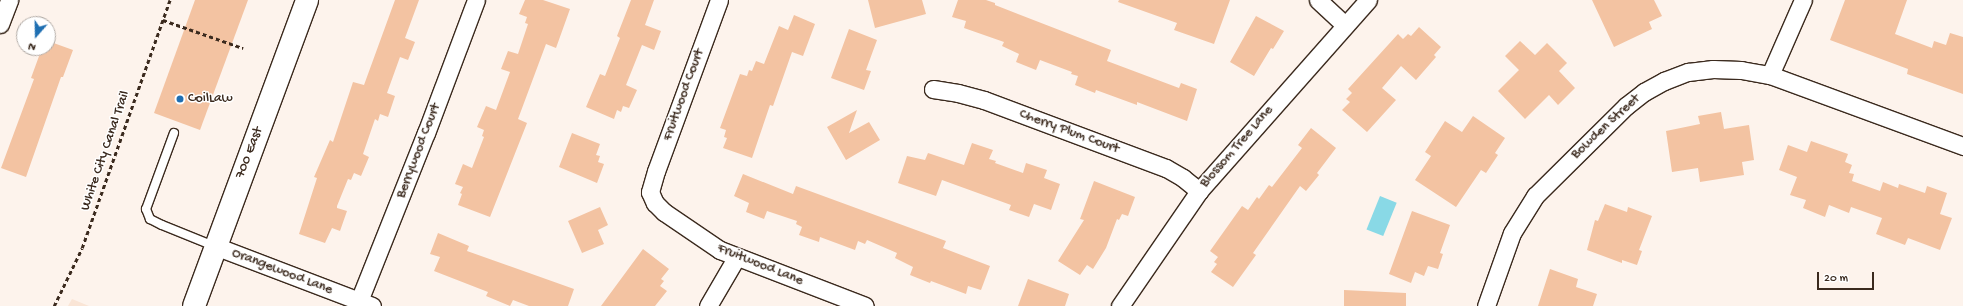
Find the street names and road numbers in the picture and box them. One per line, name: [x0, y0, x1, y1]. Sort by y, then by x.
street label: Fruitwood Court: [660, 47, 708, 143]
street label: White City Canal Trail: [78, 89, 134, 213]
street label: Bowden Street: [1568, 91, 1644, 163]
street label: Berrywood Court: [393, 101, 445, 201]
street label: Blossom Tree Lane: [1197, 103, 1277, 191]
street label: Cherry Plum Court: [1017, 106, 1121, 158]
street label: 700 East: [233, 125, 267, 181]
street label: Fruitwood Lane: [715, 240, 805, 290]
street label: Orangewood Lane: [229, 245, 335, 299]

